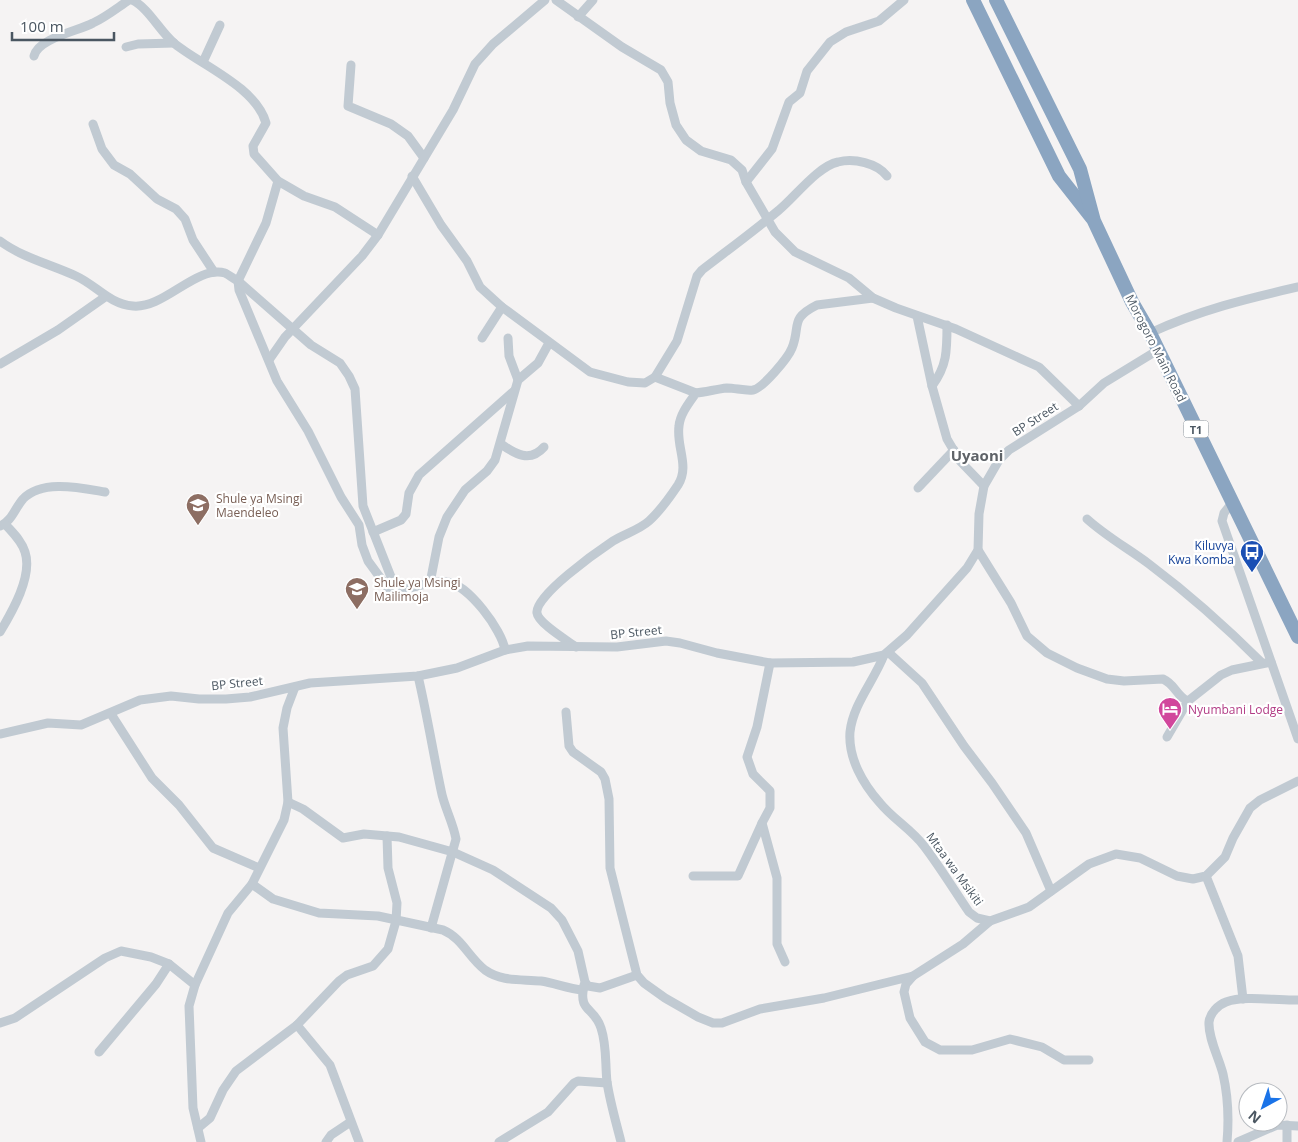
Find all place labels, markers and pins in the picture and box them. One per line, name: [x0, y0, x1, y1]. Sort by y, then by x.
place label: Shule ya Msingi Maendeleo: [216, 490, 302, 521]
school or university icon: Shule ya Msingi Maendeleo: [185, 492, 211, 526]
place label: Kiluvya Kwa Komba: [1168, 537, 1234, 568]
bus stop icon: Kiluvya Kwa Komba: [1239, 539, 1265, 573]
place label: Shule ya Msingi Mailimoja: [374, 574, 460, 605]
school or university icon: Shule ya Msingi Mailimoja: [344, 576, 370, 610]
hotel icon: Nyumbani Lodge: [1157, 696, 1183, 730]
place label: Nyumbani Lodge: [1188, 701, 1283, 718]

